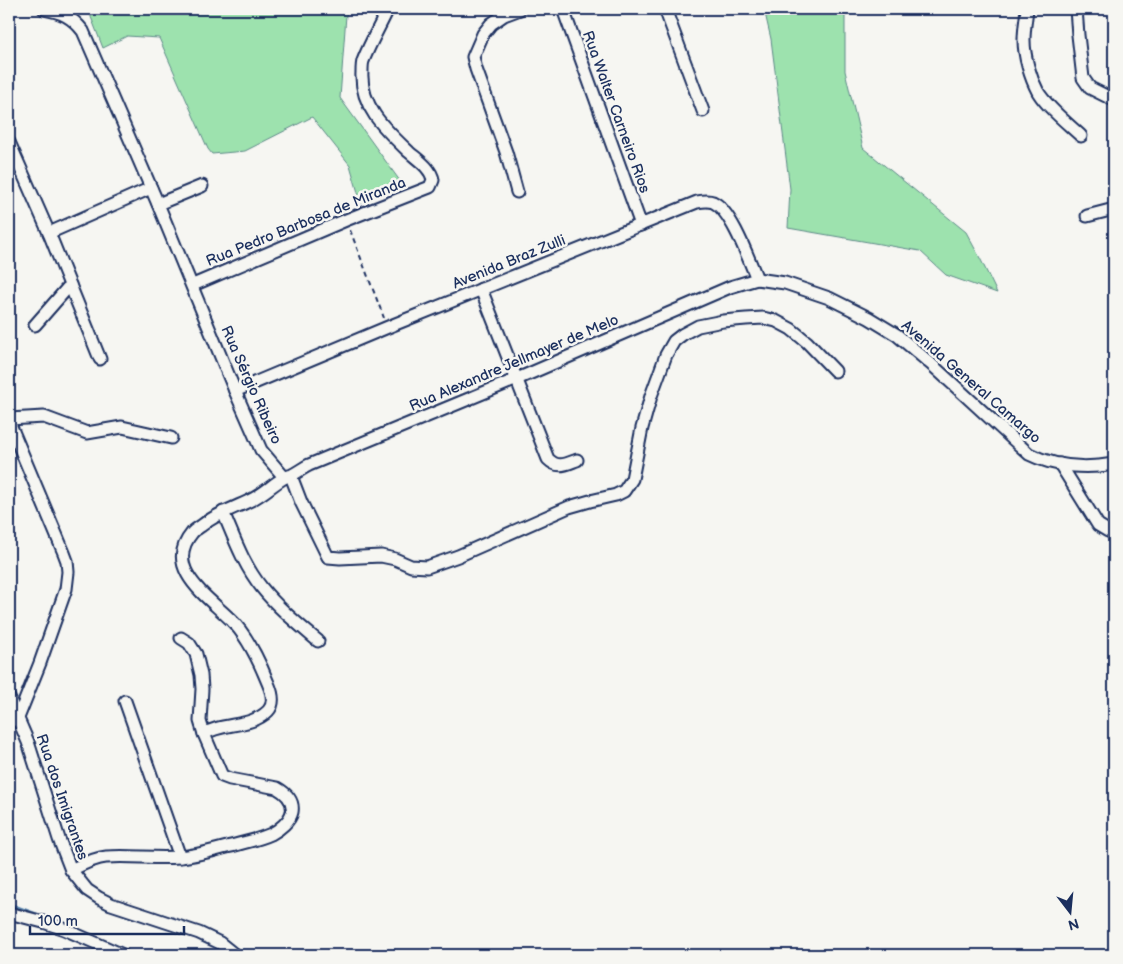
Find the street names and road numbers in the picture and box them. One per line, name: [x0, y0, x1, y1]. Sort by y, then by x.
street label: Rua Walter Carneiro Rios: [578, 28, 654, 196]
street label: Rua Pedro Barbosa de Miranda: [203, 173, 409, 271]
street label: Avenida Braz Zulli: [450, 231, 568, 293]
street label: Rua Alexandre Jellmayer de Melo: [407, 310, 621, 416]
street label: Avenida General Camargo: [897, 316, 1045, 448]
street label: Rua Sérgio Ribeiro: [216, 323, 286, 447]
street label: Rua dos Imigrantes: [32, 732, 93, 863]

